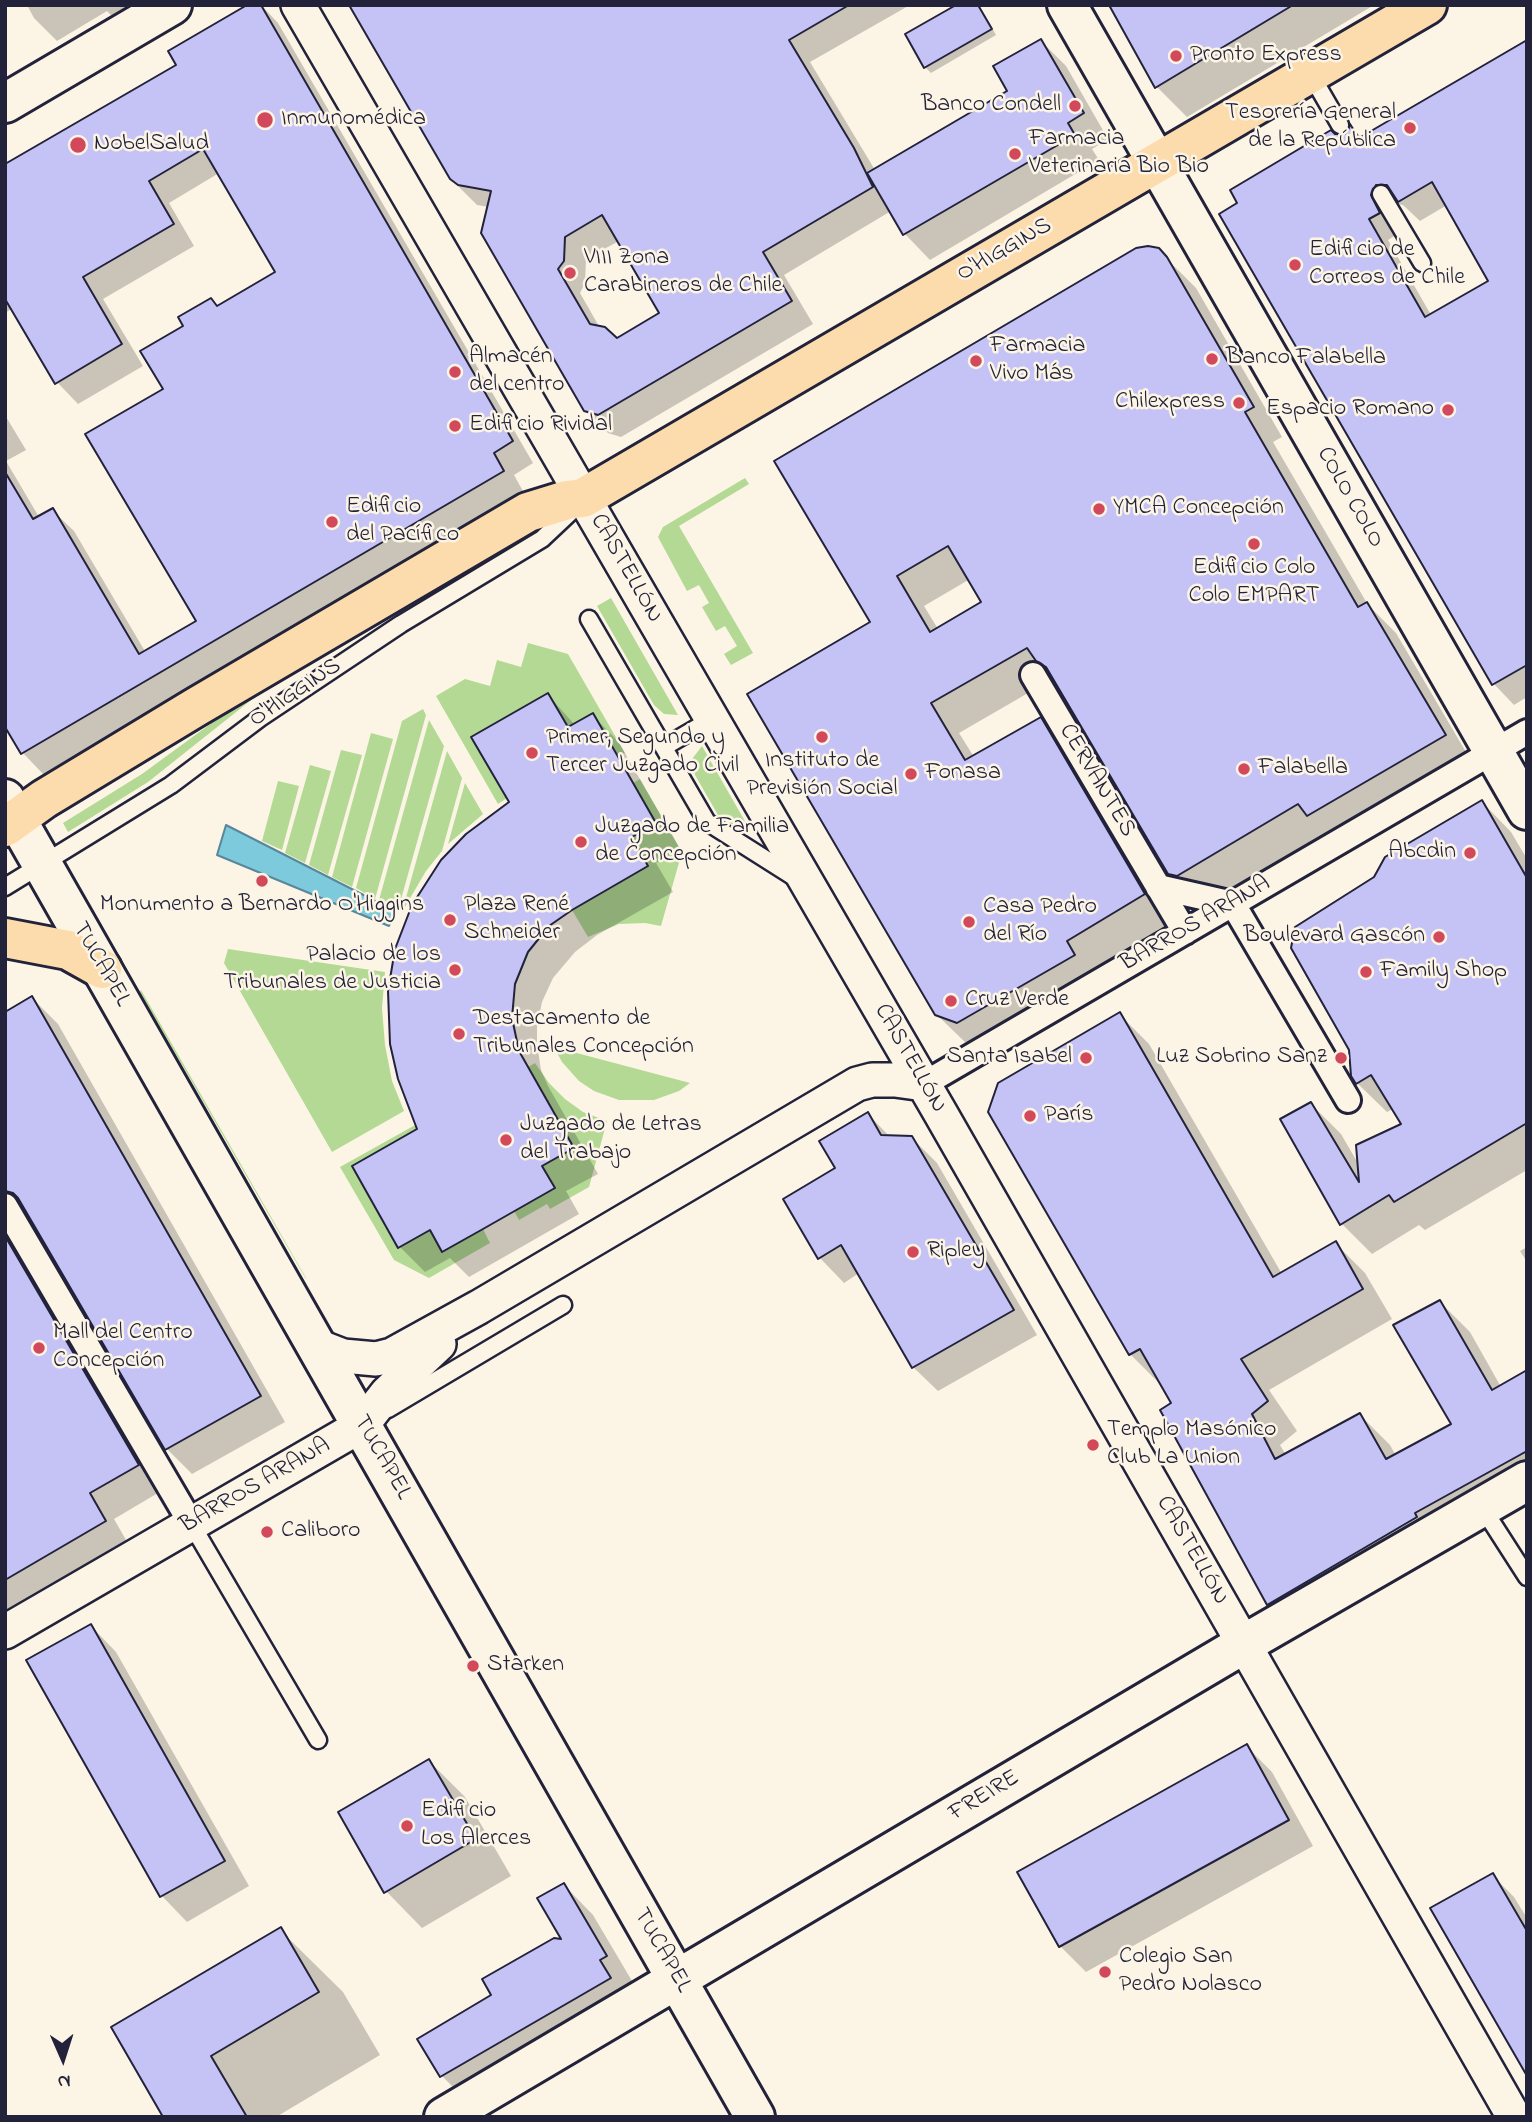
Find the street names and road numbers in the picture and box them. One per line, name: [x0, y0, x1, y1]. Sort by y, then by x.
street label: O'HIGGINS: [953, 212, 1057, 290]
street label: COLO COLO: [1309, 442, 1389, 554]
street label: CASTELLÓN: [582, 509, 668, 629]
street label: O'HIGGINS: [245, 653, 347, 735]
street label: CERVANTES: [1051, 719, 1141, 843]
street label: BARROS ARANA: [1116, 870, 1276, 980]
street label: TUCAPEL: [64, 918, 136, 1012]
street label: CASTELLÓN: [866, 999, 952, 1119]
street label: TUCAPEL: [345, 1411, 417, 1505]
street label: BARROS ARANA: [176, 1432, 336, 1542]
street label: CASTELLÓN: [1148, 1491, 1234, 1611]
street label: FREIRE: [945, 1765, 1025, 1829]
street label: TUCAPEL: [625, 1904, 697, 1998]

